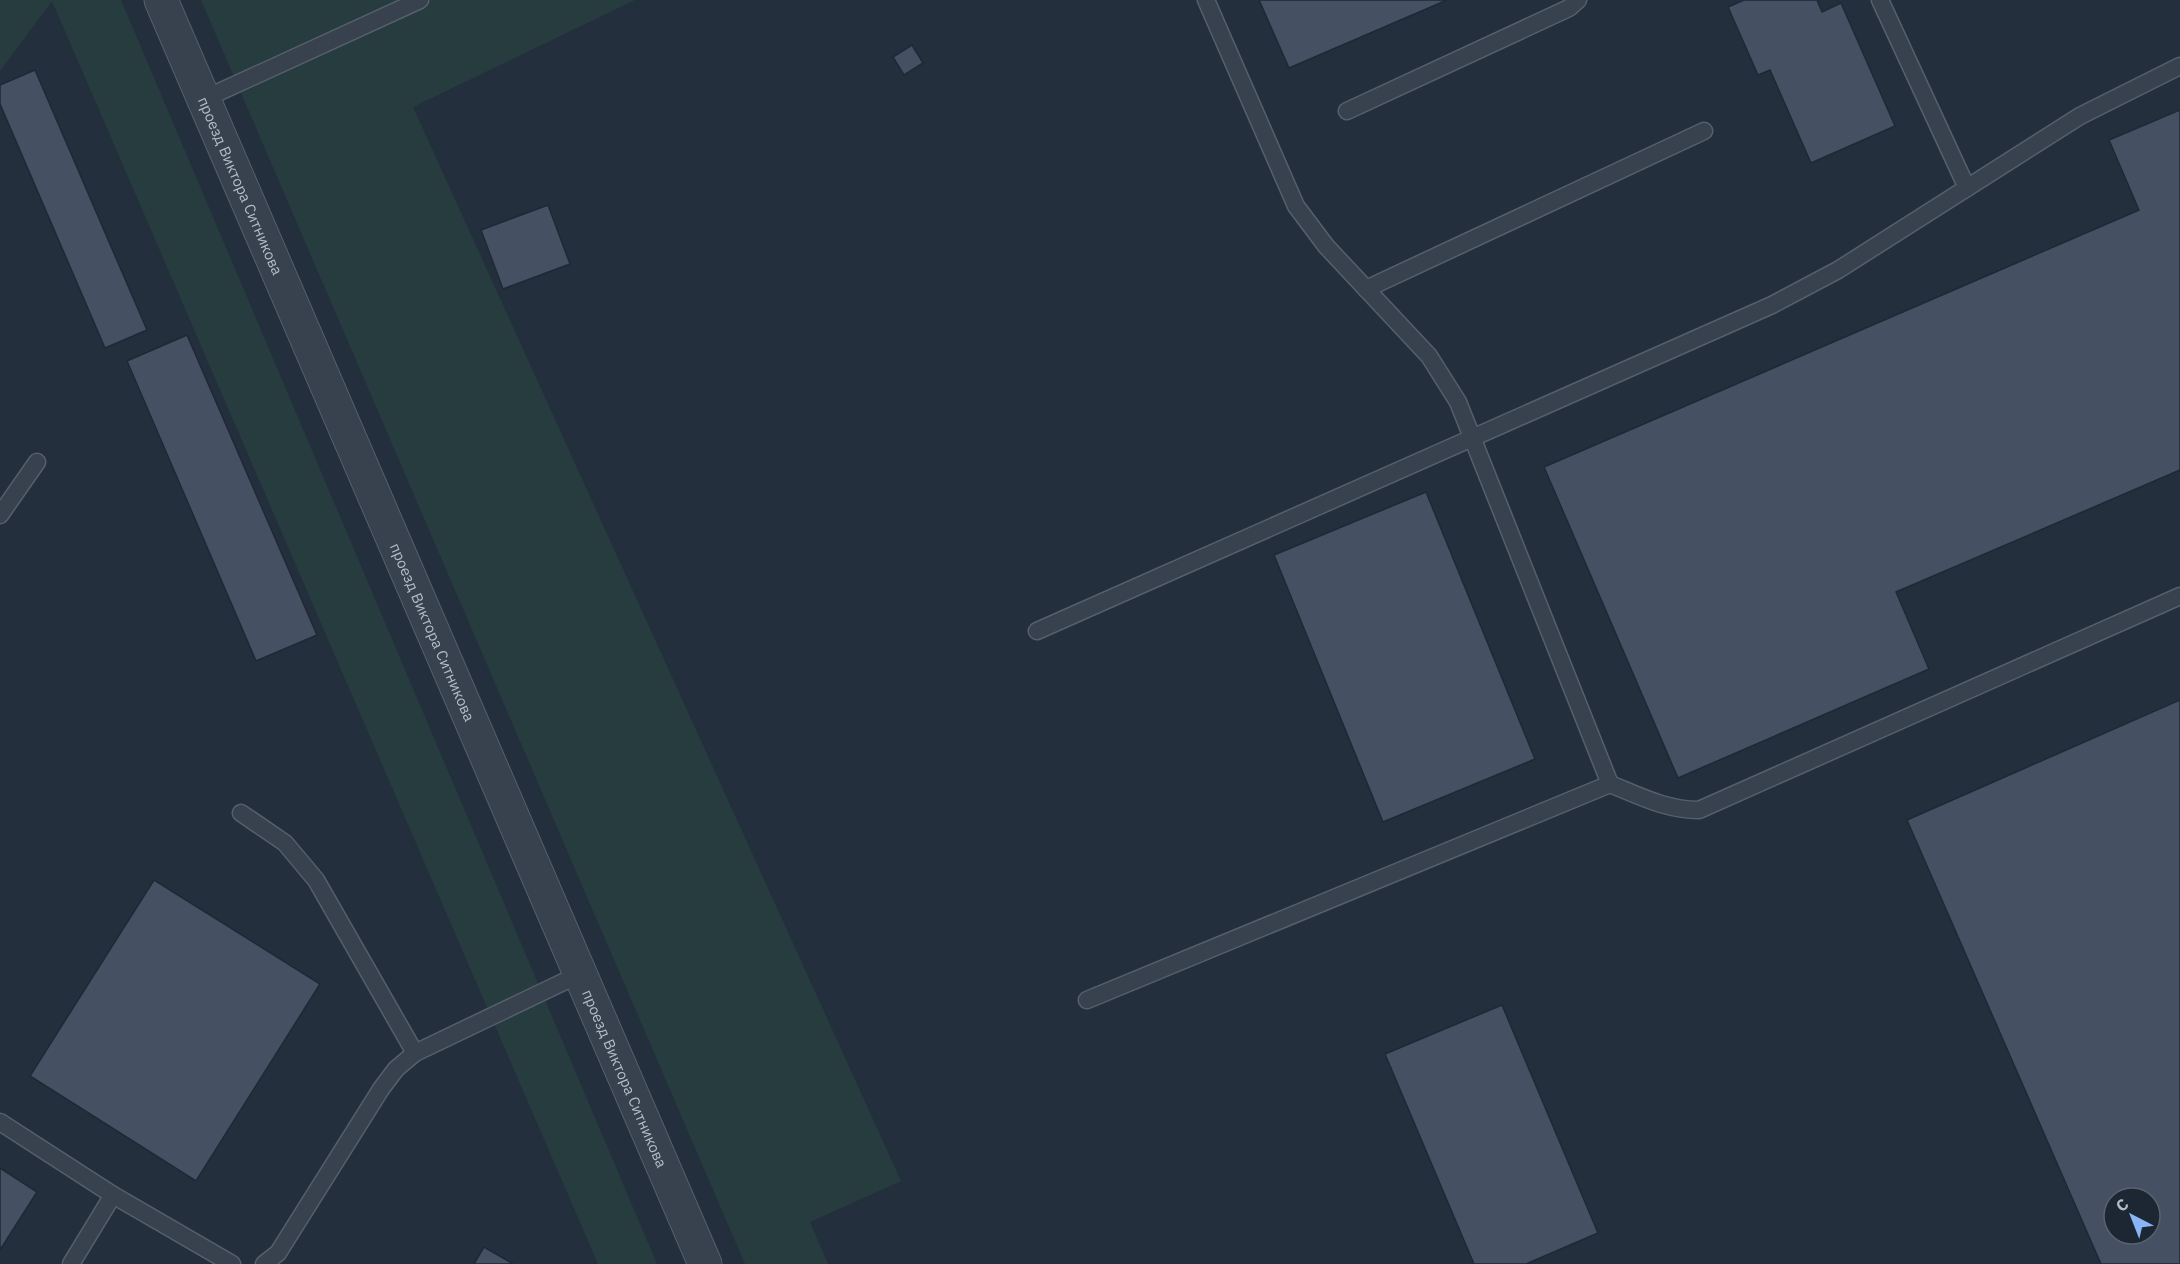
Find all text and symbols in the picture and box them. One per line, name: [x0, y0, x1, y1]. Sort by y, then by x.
street label: проезд Виктора Ситникова: [194, 94, 288, 278]
street label: проезд Виктора Ситникова: [386, 540, 480, 724]
street label: проезд Виктора Ситникова: [578, 986, 672, 1170]
north arrow: [2102, 1186, 2162, 1246]
text: С: [2111, 1194, 2133, 1216]

